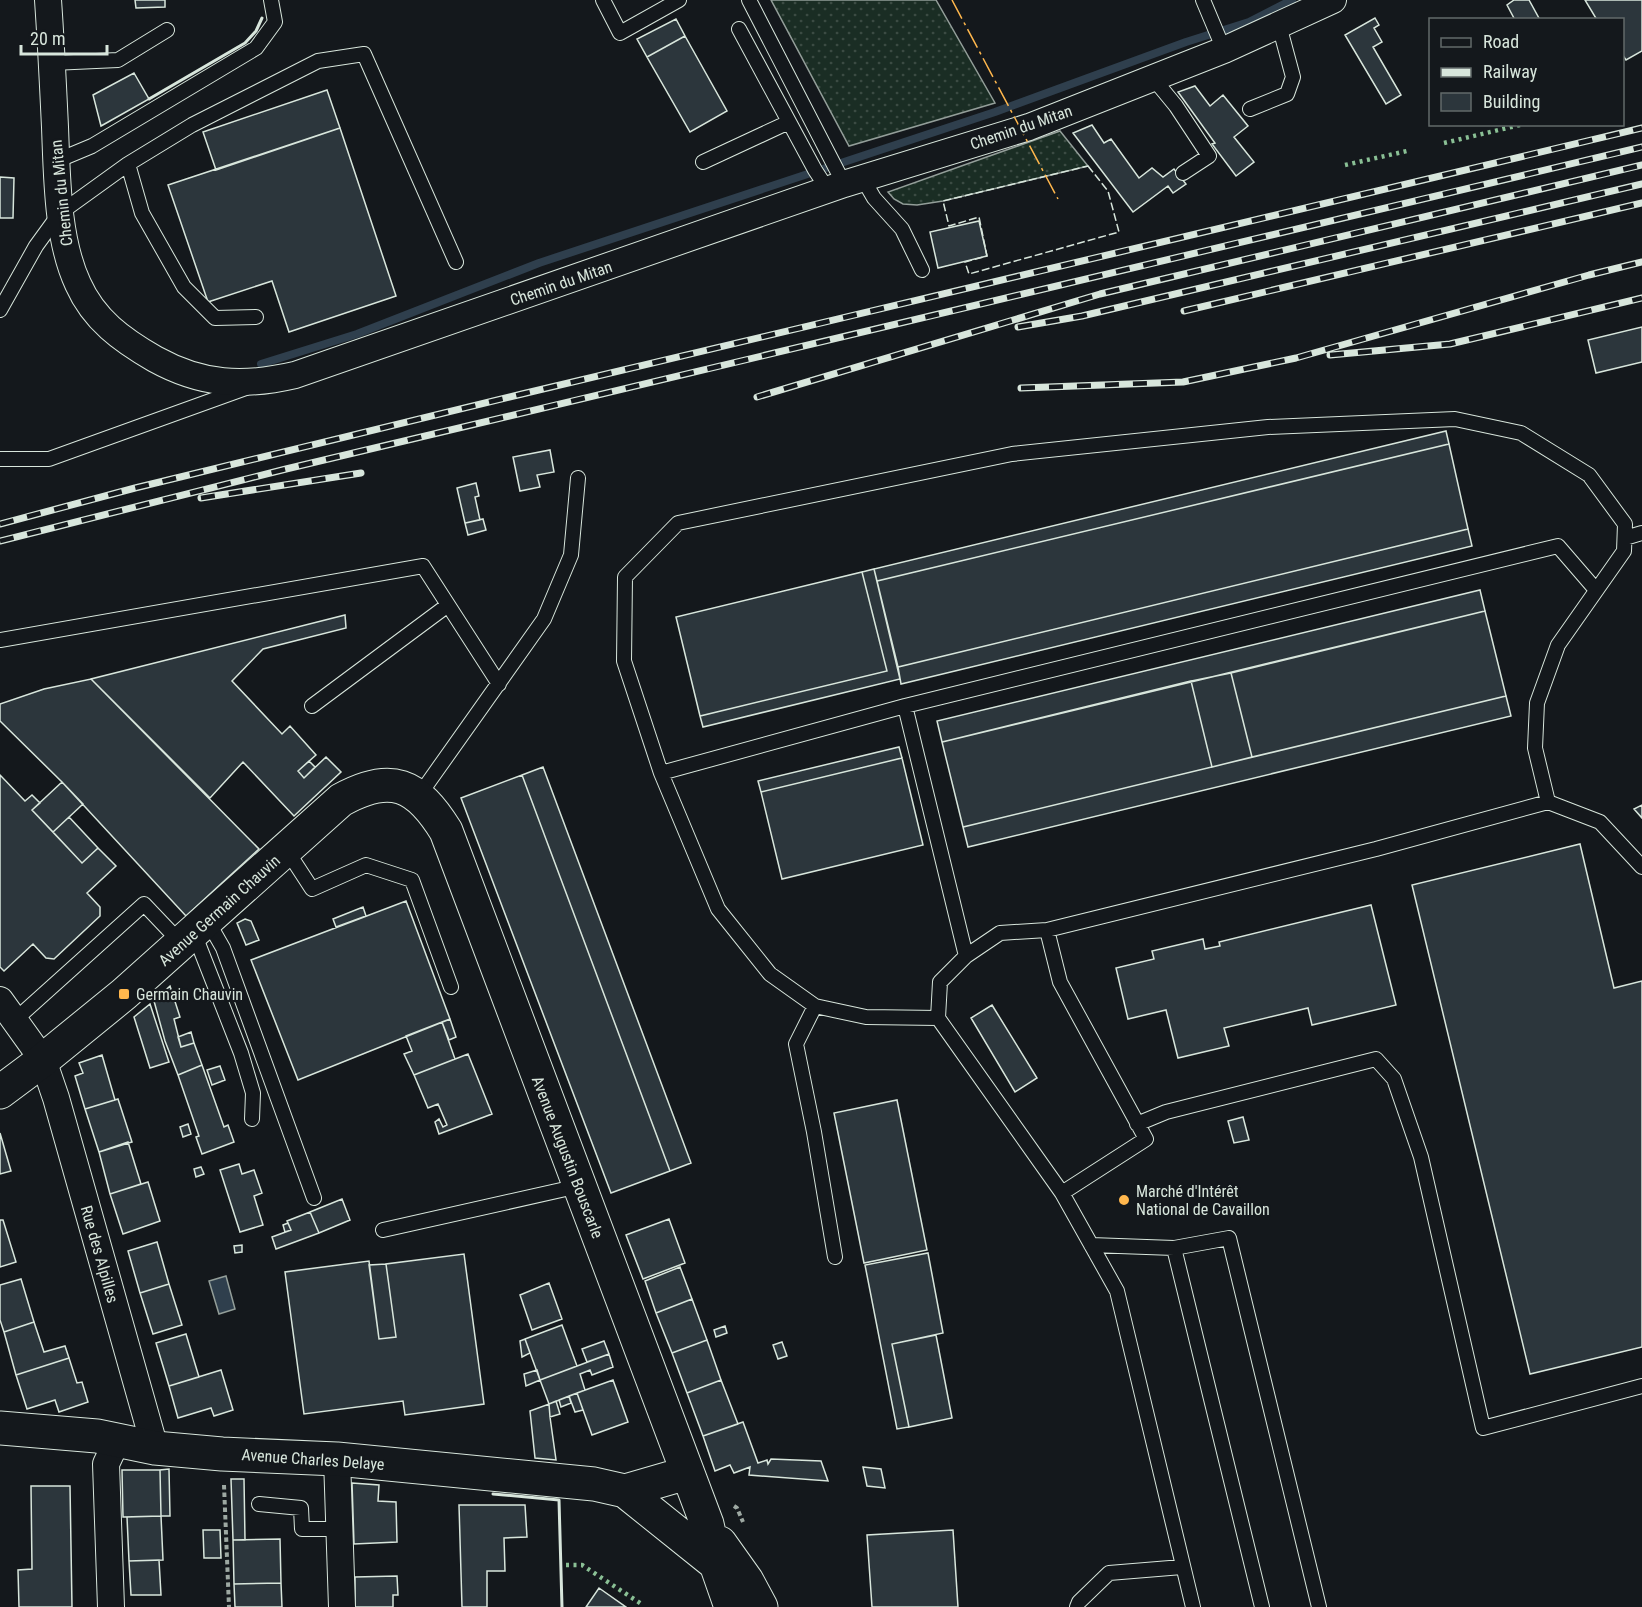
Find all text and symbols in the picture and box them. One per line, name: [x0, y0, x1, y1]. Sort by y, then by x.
scale bar: [21, 18, 106, 56]
legend: [1429, 18, 1624, 126]
text: 20 m: [30, 28, 65, 49]
text: Road: [1483, 31, 1519, 52]
text: Railway: [1483, 61, 1538, 82]
text: Building: [1483, 91, 1540, 112]
street label: Chemin du Mitan: [968, 101, 1075, 154]
street label: Chemin du Mitan: [46, 139, 77, 247]
street label: Chemin du Mitan: [508, 257, 615, 310]
street label: Avenue Germain Chauvin: [155, 851, 284, 970]
place label: Germain Chauvin: [136, 985, 243, 1004]
marker: Germain Chauvin: [117, 987, 131, 1001]
street label: Avenue Augustin Bouscarle: [528, 1073, 607, 1241]
place label: Marché d'Intérêt National de Cavaillon: [1136, 1182, 1270, 1219]
marker: Marché d'Intérêt National de Cavaillon: [1117, 1193, 1131, 1207]
street label: Rue des Alpilles: [77, 1203, 122, 1305]
street label: Avenue Charles Delaye: [241, 1445, 385, 1474]

